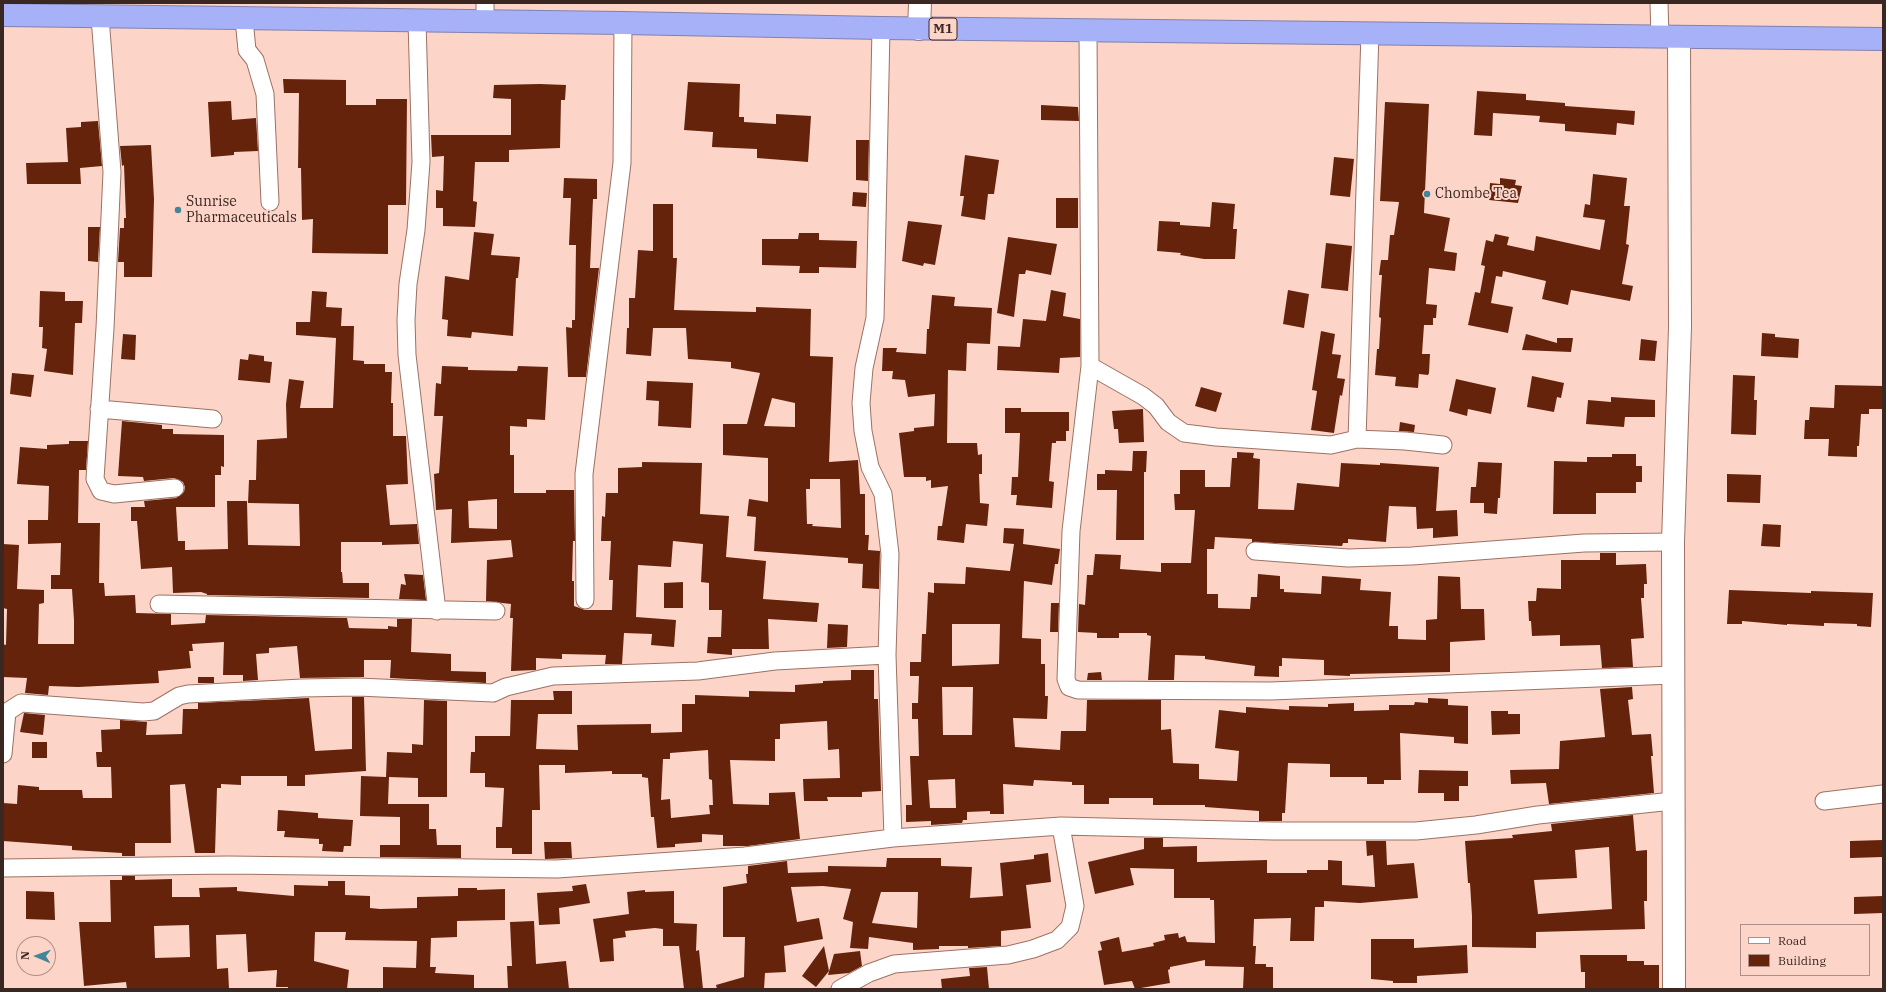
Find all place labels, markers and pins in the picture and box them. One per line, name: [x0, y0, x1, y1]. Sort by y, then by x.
place label: Chombe Tea: [1435, 186, 1517, 202]
marker: Chombe Tea: [1422, 189, 1432, 199]
place label: Sunrise Pharmaceuticals: [186, 194, 297, 226]
marker: Sunrise Pharmaceuticals: [173, 205, 183, 215]

